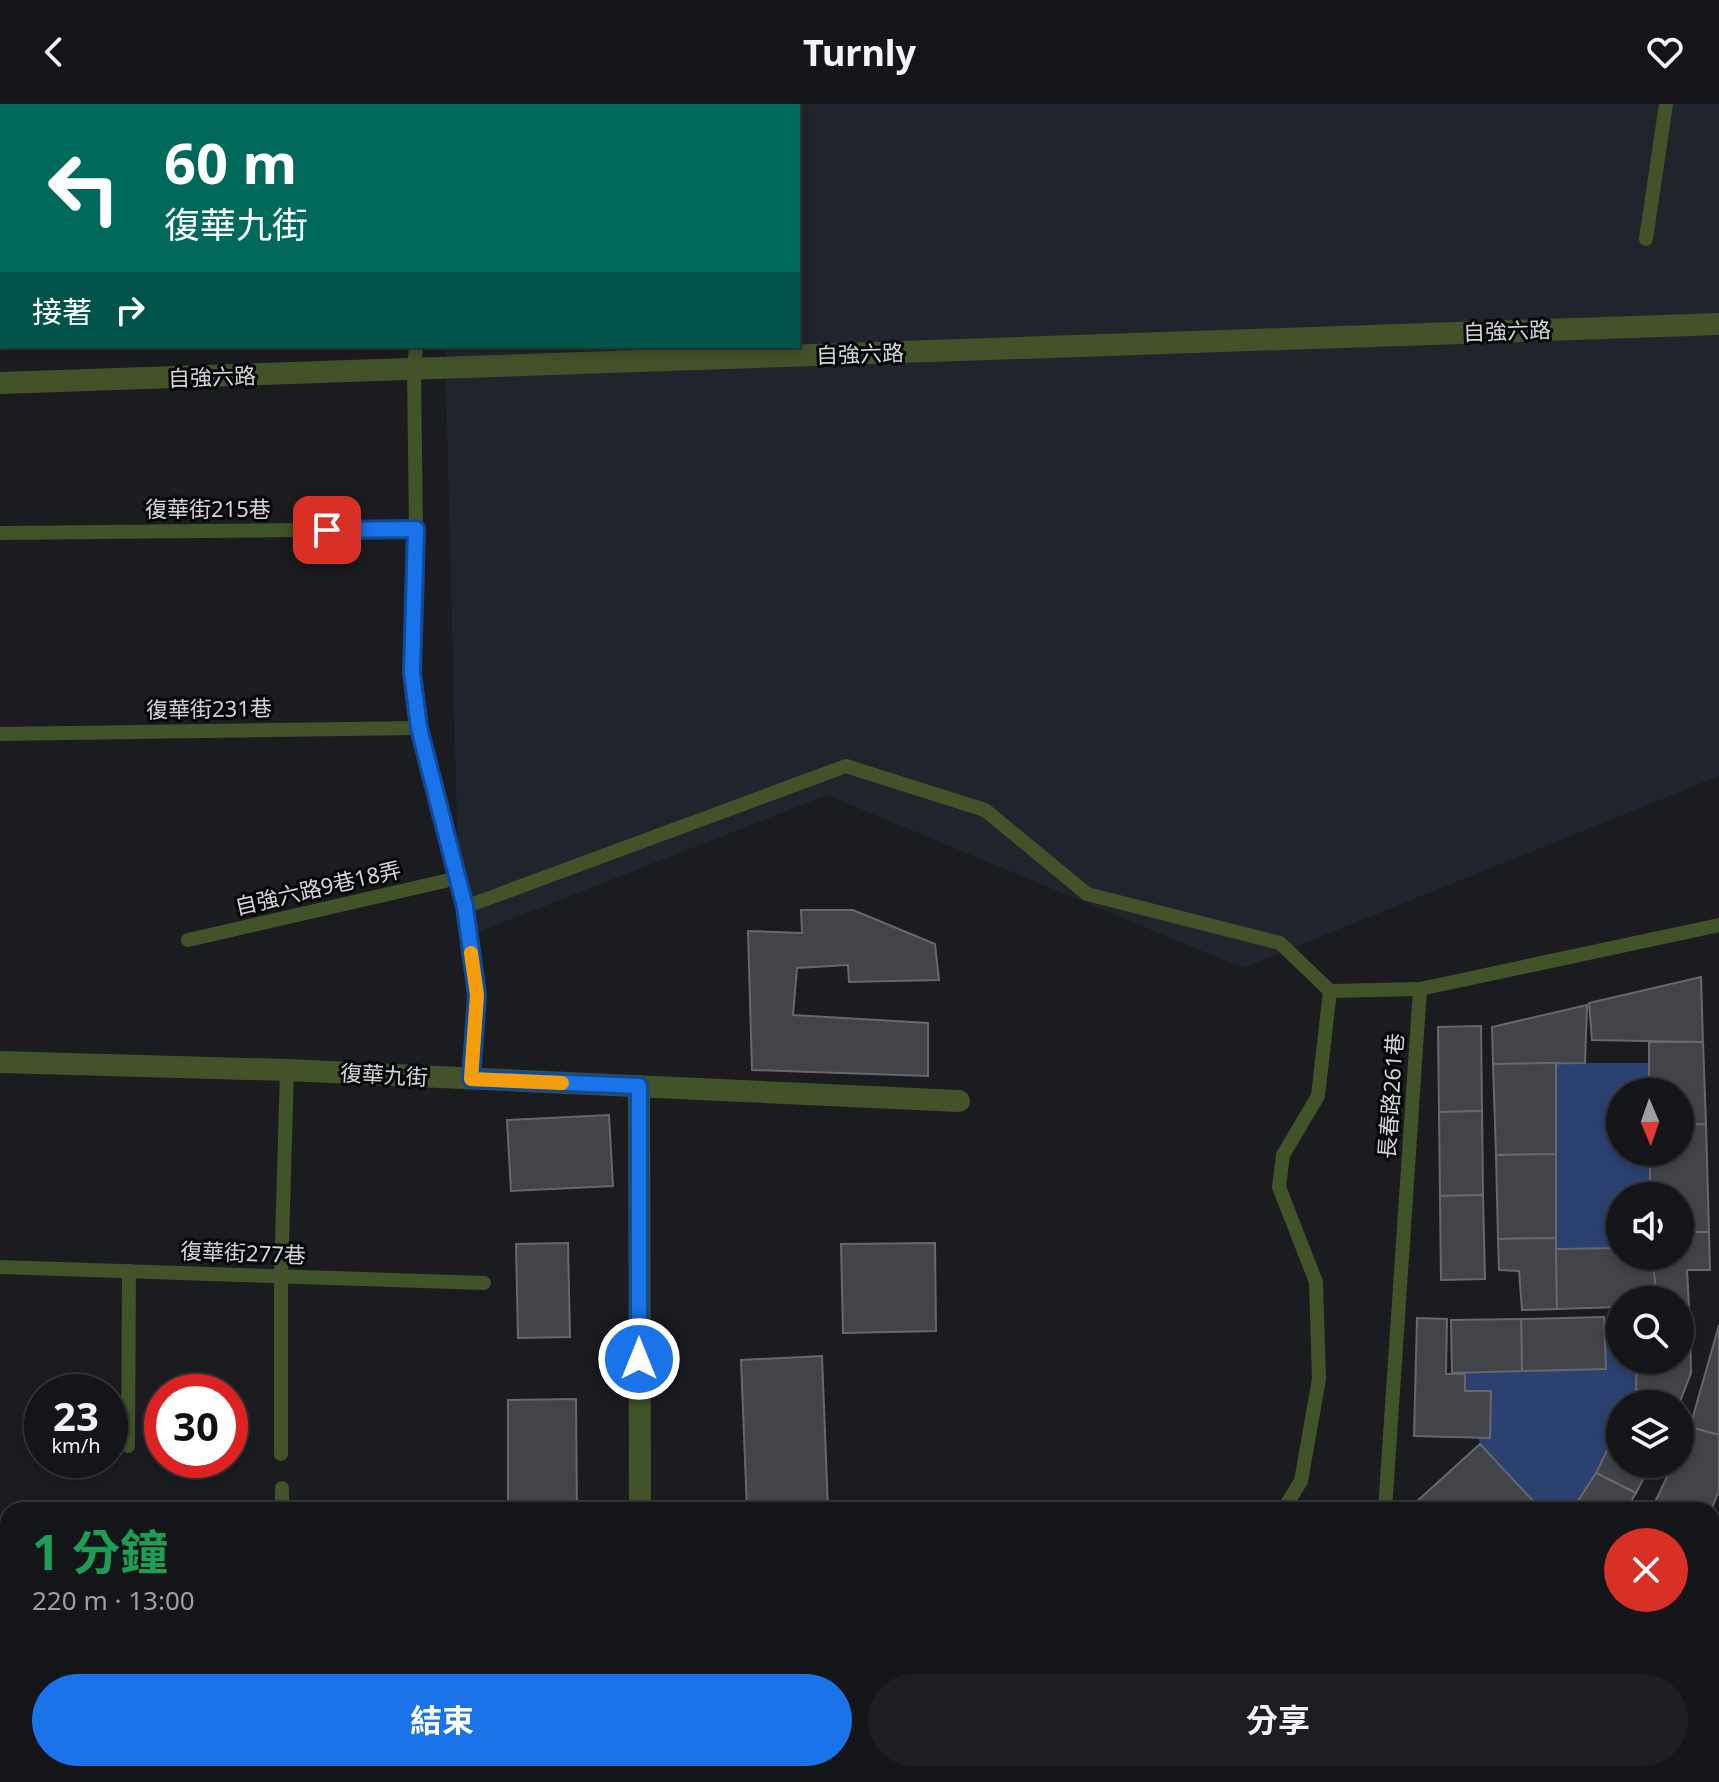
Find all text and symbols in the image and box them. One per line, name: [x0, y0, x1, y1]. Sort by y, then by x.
text: Turnly: [803, 28, 916, 77]
icon: back: [32, 30, 76, 74]
icon: heart: [1643, 30, 1687, 74]
text: 60 m: [164, 124, 297, 200]
icon: left: [32, 136, 136, 240]
text: 復華九街: [164, 200, 308, 249]
icon: right: [108, 288, 152, 332]
text: 接著: [32, 291, 92, 332]
street label: 自強六路: [1462, 313, 1551, 347]
street label: 自強六路: [815, 336, 904, 370]
street label: 自強六路: [167, 359, 256, 393]
street label: 復華街215巷: [145, 493, 271, 523]
pin: [293, 496, 361, 564]
icon: arrive: [305, 508, 349, 552]
street label: 復華街231巷: [146, 692, 272, 724]
street label: 自強六路9巷18弄: [232, 853, 404, 921]
street label: 長春路261巷: [1371, 1032, 1409, 1160]
street label: 復華九街: [339, 1057, 429, 1091]
north arrow: [1606, 1078, 1694, 1166]
map controls: [1606, 1078, 1694, 1478]
button: sound: [1606, 1182, 1694, 1270]
street label: 復華街277巷: [180, 1235, 306, 1269]
button: search: [1606, 1286, 1694, 1374]
position arrow: [597, 1317, 681, 1401]
speed limit sign: 30: [144, 1374, 248, 1478]
text: 23: [53, 1388, 99, 1443]
button: layers: [1606, 1390, 1694, 1478]
text: km/h: [51, 1432, 101, 1459]
text: 1 分鐘: [32, 1519, 168, 1584]
button: close: [1604, 1528, 1688, 1612]
text: 220 m · 13:00: [32, 1582, 195, 1618]
button: 結束: [32, 1674, 852, 1766]
button: 分享: [868, 1674, 1688, 1766]

